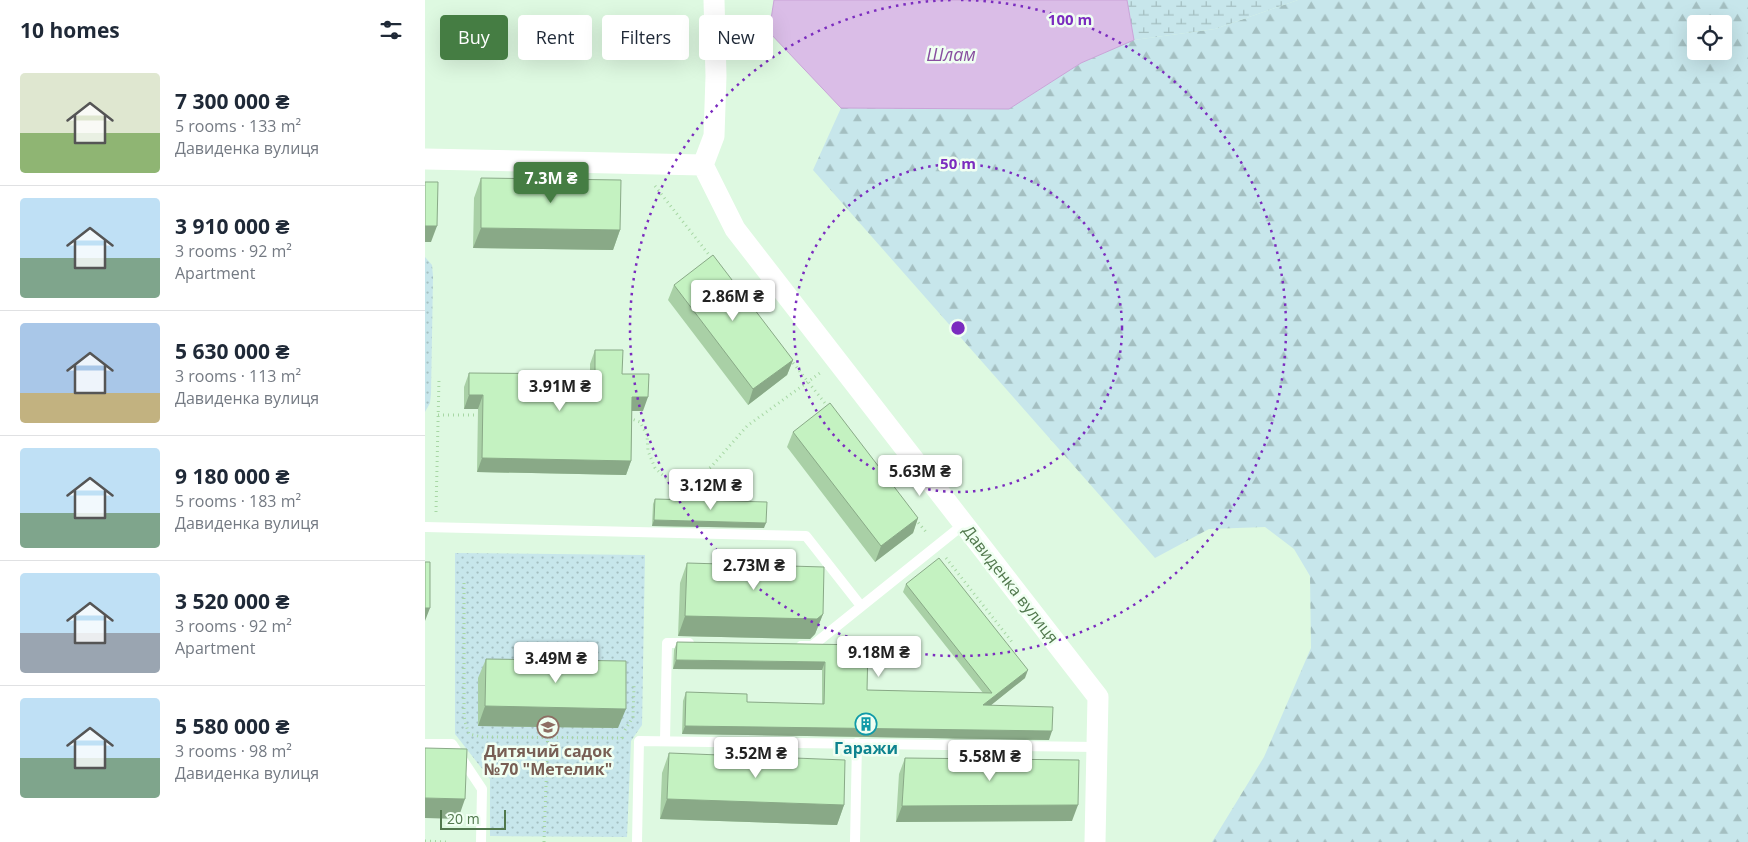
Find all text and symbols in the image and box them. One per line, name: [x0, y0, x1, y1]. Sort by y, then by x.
text: 100 m: [1048, 9, 1092, 29]
chip: Buy: [440, 15, 508, 60]
chip: Rent: [518, 15, 592, 60]
chip: Filters: [602, 15, 689, 60]
chip: New: [699, 15, 773, 60]
map controls: [1687, 15, 1732, 60]
button: locate: [1687, 15, 1732, 60]
text: 10 homes: [20, 16, 120, 44]
icon: filters: [377, 16, 405, 44]
water label: Шлам: [926, 42, 976, 66]
text: 7 300 000 ₴: [175, 87, 289, 115]
icon: home: [60, 93, 120, 153]
text: 5 rooms · 133 m²: [175, 115, 301, 137]
text: Давиденка вулиця: [175, 137, 319, 159]
text: 50 m: [940, 153, 976, 173]
pin: 7.3M ₴: [510, 162, 592, 204]
text: 7.3M ₴: [525, 167, 577, 189]
text: 3 910 000 ₴: [175, 212, 289, 240]
icon: home: [60, 218, 120, 278]
text: 3 rooms · 92 m²: [175, 240, 292, 262]
text: Apartment: [175, 262, 255, 284]
pin: 2.86M ₴: [687, 280, 779, 322]
text: 2.86M ₴: [702, 285, 764, 307]
centre of rings: [949, 319, 967, 337]
text: 5 630 000 ₴: [175, 337, 289, 365]
icon: home: [60, 343, 120, 403]
text: 3 rooms · 113 m²: [175, 365, 301, 387]
pin: 3.91M ₴: [514, 370, 606, 412]
text: 3.91M ₴: [529, 375, 591, 397]
text: Давиденка вулиця: [175, 387, 319, 409]
pin: 5.63M ₴: [874, 454, 966, 497]
text: 5.63M ₴: [889, 460, 951, 482]
text: 9 180 000 ₴: [175, 462, 289, 490]
icon: home: [60, 468, 120, 528]
pin: 3.12M ₴: [665, 468, 757, 511]
text: 3.12M ₴: [680, 474, 742, 496]
text: 5 rooms · 183 m²: [175, 490, 301, 512]
text: Давиденка вулиця: [175, 512, 319, 534]
street label: Давиденка вулиця: [958, 520, 1064, 648]
pin: 2.73M ₴: [708, 548, 800, 591]
text: 2.73M ₴: [723, 554, 785, 576]
text: 3 520 000 ₴: [175, 587, 289, 615]
icon: home: [60, 593, 120, 653]
text: 3 rooms · 92 m²: [175, 615, 292, 637]
pin: 9.18M ₴: [833, 636, 925, 678]
text: Apartment: [175, 637, 255, 659]
text: 9.18M ₴: [848, 641, 910, 663]
pin: 3.49M ₴: [510, 642, 602, 684]
text: 3.49M ₴: [525, 647, 587, 669]
text: 5 580 000 ₴: [175, 712, 289, 740]
building icon: Гаражи: [854, 712, 878, 736]
school or university icon: Дитячий садок №70 "Метелик": [536, 715, 560, 739]
icon: home: [60, 718, 120, 778]
pin: 3.52M ₴: [710, 736, 802, 779]
place label: Гаражи: [834, 737, 898, 759]
text: 3 rooms · 98 m²: [175, 740, 292, 762]
place label: Дитячий садок №70 "Метелик": [484, 740, 612, 780]
pin: 5.58M ₴: [944, 740, 1036, 782]
text: 3.52M ₴: [725, 742, 787, 764]
text: 5.58M ₴: [959, 745, 1021, 767]
text: Давиденка вулиця: [175, 762, 319, 784]
scale bar: [440, 807, 506, 830]
text: 20 m: [447, 809, 480, 828]

